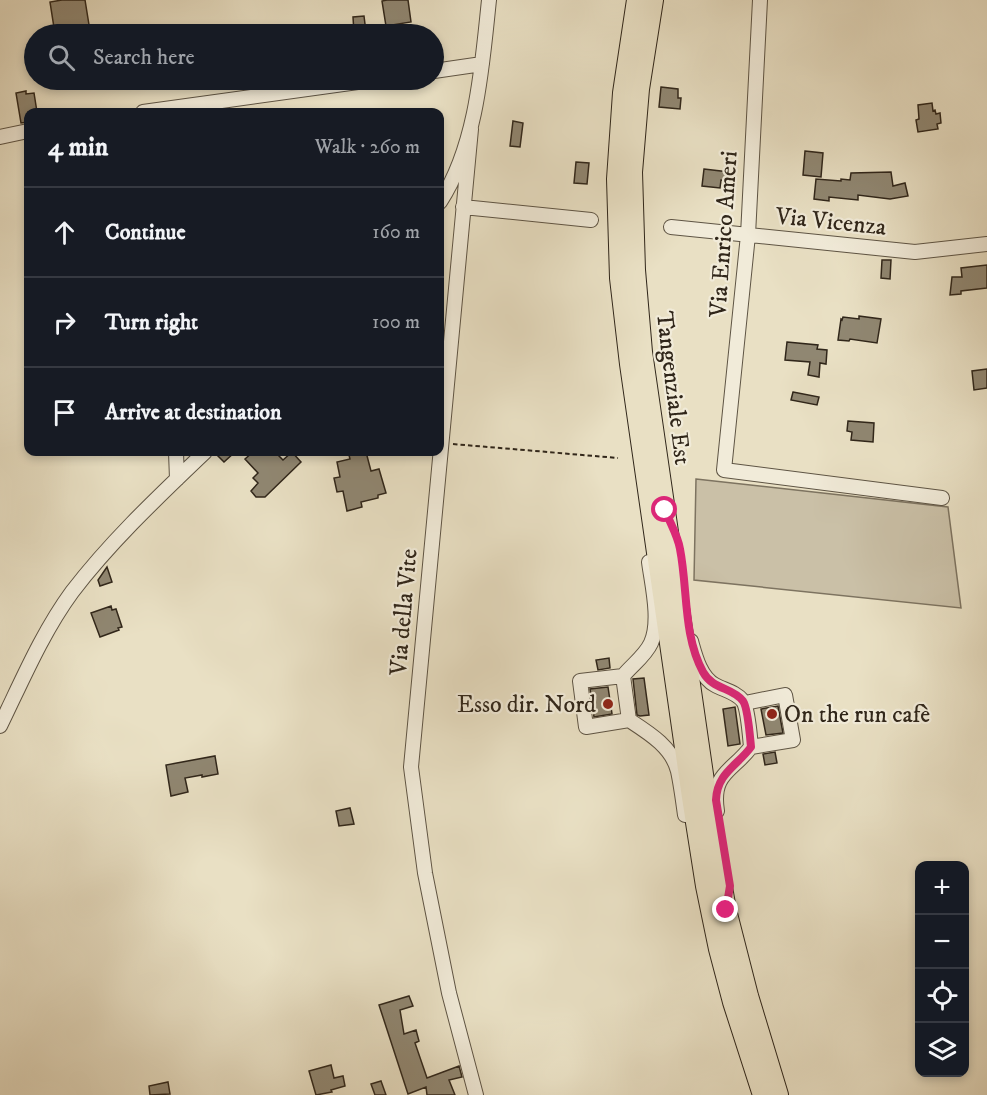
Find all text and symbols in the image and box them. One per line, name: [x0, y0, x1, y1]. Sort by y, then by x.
search box: [24, 24, 444, 90]
icon: search: [45, 41, 78, 74]
text: Search here: [93, 44, 195, 71]
text: 4 min: [48, 131, 108, 164]
text: Walk · 260 m: [315, 135, 420, 160]
street label: Via Enrico Ameri: [703, 150, 745, 319]
street label: Via Vicenza: [773, 201, 889, 243]
icon: ahead: [48, 216, 81, 249]
text: Continue: [105, 219, 186, 246]
text: 160 m: [372, 220, 420, 245]
icon: right: [48, 306, 81, 339]
text: Turn right: [105, 309, 198, 336]
text: 100 m: [372, 310, 420, 335]
street label: Tangenziale Est: [649, 310, 697, 467]
icon: arrive: [48, 396, 81, 429]
text: Arrive at destination: [105, 399, 282, 426]
route start: [651, 496, 677, 522]
street label: Via della Vite: [383, 547, 424, 678]
place label: Esso dir. Nord: [457, 690, 596, 720]
marker: Esso dir. Nord: [601, 697, 615, 711]
place label: On the run cafè: [784, 700, 930, 730]
marker: On the run cafè: [765, 707, 779, 721]
map controls: [915, 861, 969, 1077]
button: +: [915, 861, 969, 915]
route end: [712, 896, 738, 922]
button: −: [915, 915, 969, 969]
button: locate: [915, 969, 969, 1023]
button: layers: [915, 1023, 969, 1077]

